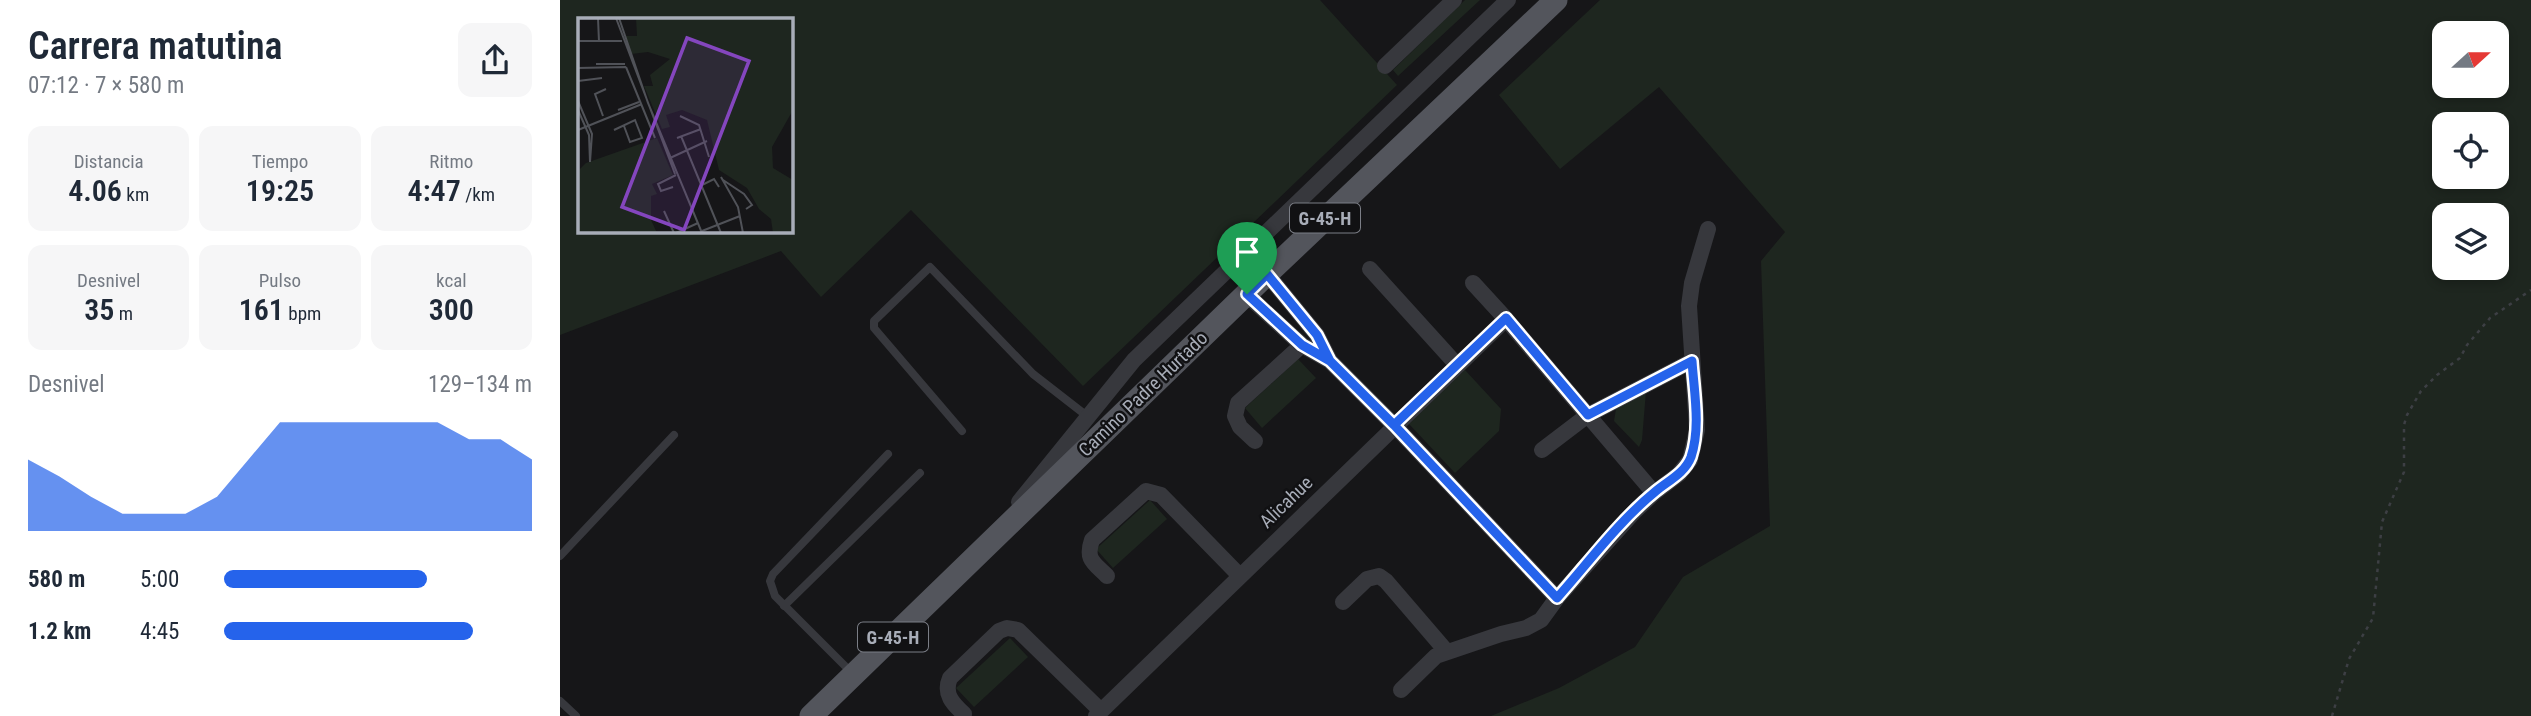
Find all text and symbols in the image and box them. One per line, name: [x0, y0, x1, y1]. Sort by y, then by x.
inset map: [578, 18, 793, 233]
north arrow: [2432, 21, 2510, 98]
map controls: [2432, 21, 2509, 280]
button: share: [458, 23, 532, 97]
text: Carrera matutina: [28, 24, 283, 68]
text: 07:12 · 7 × 580 m: [28, 72, 184, 99]
button: locate: [2432, 112, 2509, 189]
text: Distancia: [74, 150, 144, 173]
text: Tiempo: [252, 150, 308, 173]
text: Ritmo: [429, 150, 473, 173]
text: 4.06: [68, 173, 122, 208]
text: 19:25: [246, 173, 314, 208]
text: 4:47: [408, 173, 461, 208]
text: km: [122, 183, 149, 206]
text: /km: [461, 183, 495, 206]
button: layers: [2432, 203, 2509, 280]
road number: G-45-H: [1290, 204, 1360, 232]
pin: [1217, 222, 1277, 294]
icon: arrive: [1228, 233, 1266, 271]
text: Desnivel: [77, 269, 140, 292]
text: Pulso: [259, 269, 301, 292]
text: kcal: [436, 269, 467, 292]
text: 35: [84, 292, 114, 327]
text: 161: [239, 292, 284, 327]
text: 300: [429, 292, 474, 327]
text: m: [114, 302, 133, 325]
text: bpm: [284, 302, 321, 325]
street label: Camino Padre Hurtado: [1074, 327, 1212, 461]
text: Desnivel: [28, 371, 105, 398]
text: 129–134 m: [428, 371, 532, 398]
street label: Alicahue: [1255, 471, 1317, 533]
text: 580 m: [28, 566, 85, 593]
text: 5:00: [140, 566, 179, 593]
text: 1.2 km: [28, 618, 91, 645]
text: 4:45: [140, 618, 179, 645]
road number: G-45-H: [858, 622, 928, 652]

